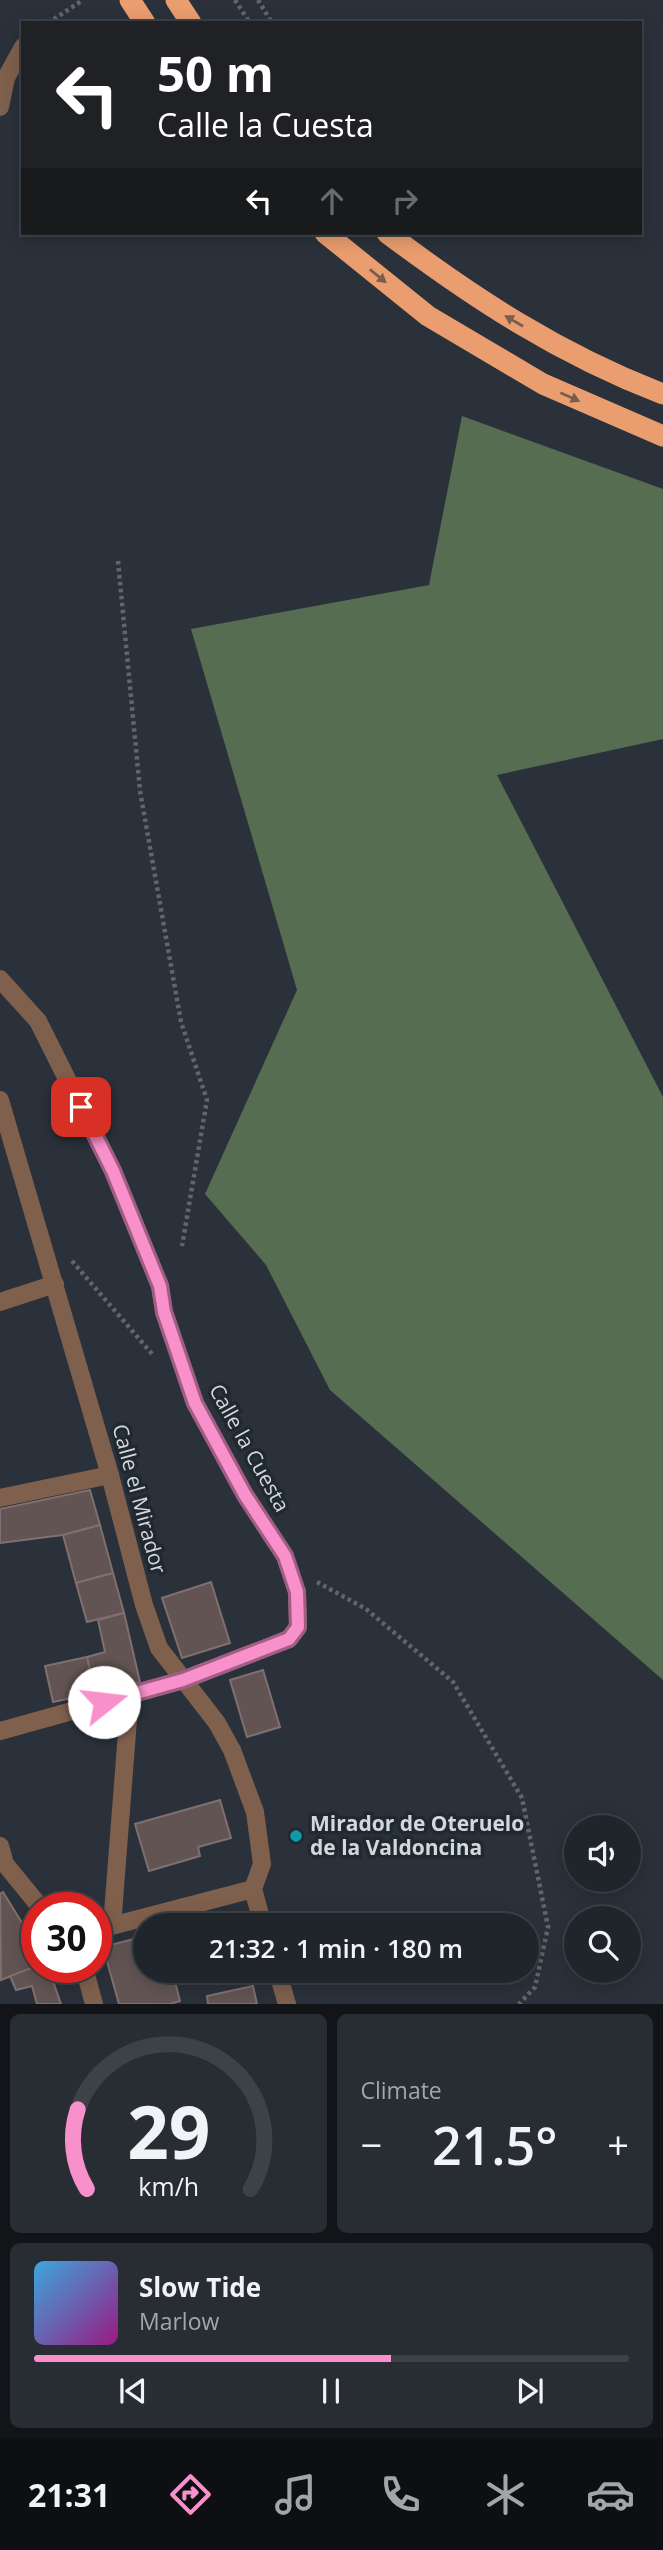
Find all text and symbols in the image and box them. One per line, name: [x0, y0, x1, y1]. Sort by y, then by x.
text: 50 m: [157, 40, 274, 106]
icon: left: [42, 49, 133, 140]
text: Calle la Cuesta: [157, 103, 374, 146]
icon: left: [240, 182, 278, 220]
icon: ahead: [313, 182, 351, 220]
icon: right: [386, 182, 424, 220]
one-way arrow: [369, 268, 387, 283]
one-way arrow: [504, 315, 523, 327]
one-way arrow: [560, 391, 580, 403]
pin: [51, 1077, 111, 1137]
icon: arrive: [62, 1088, 100, 1126]
street label: Calle la Cuesta: [203, 1379, 297, 1517]
street label: Calle el Mirador: [107, 1421, 173, 1577]
position arrow: [67, 1665, 141, 1739]
place label: Mirador de Oteruelo de la Valdoncina: [310, 1809, 524, 1861]
map controls: [564, 1815, 641, 1983]
button: sound: [564, 1815, 641, 1892]
marker: Mirador de Oteruelo de la Valdoncina: [288, 1828, 304, 1844]
speed limit sign: 30: [21, 1892, 112, 1983]
button: search: [564, 1906, 641, 1983]
text: 21:32 · 1 min · 180 m: [209, 1930, 463, 1966]
text: Climate: [361, 2074, 442, 2106]
text: 29: [127, 2082, 210, 2181]
text: 21.5°: [432, 2109, 558, 2180]
text: −: [361, 2118, 382, 2170]
text: +: [607, 2118, 629, 2170]
text: km/h: [138, 2169, 199, 2203]
text: Slow Tide: [139, 2269, 261, 2305]
text: Marlow: [139, 2305, 219, 2337]
icon: previous: [114, 2372, 152, 2410]
icon: pause: [312, 2372, 350, 2410]
icon: next: [511, 2372, 549, 2410]
icon: directions: [166, 2470, 215, 2519]
icon: music: [271, 2470, 320, 2519]
icon: phone: [376, 2470, 425, 2519]
icon: climate: [481, 2470, 530, 2519]
icon: car: [586, 2470, 635, 2519]
text: 21:31: [28, 2473, 110, 2516]

